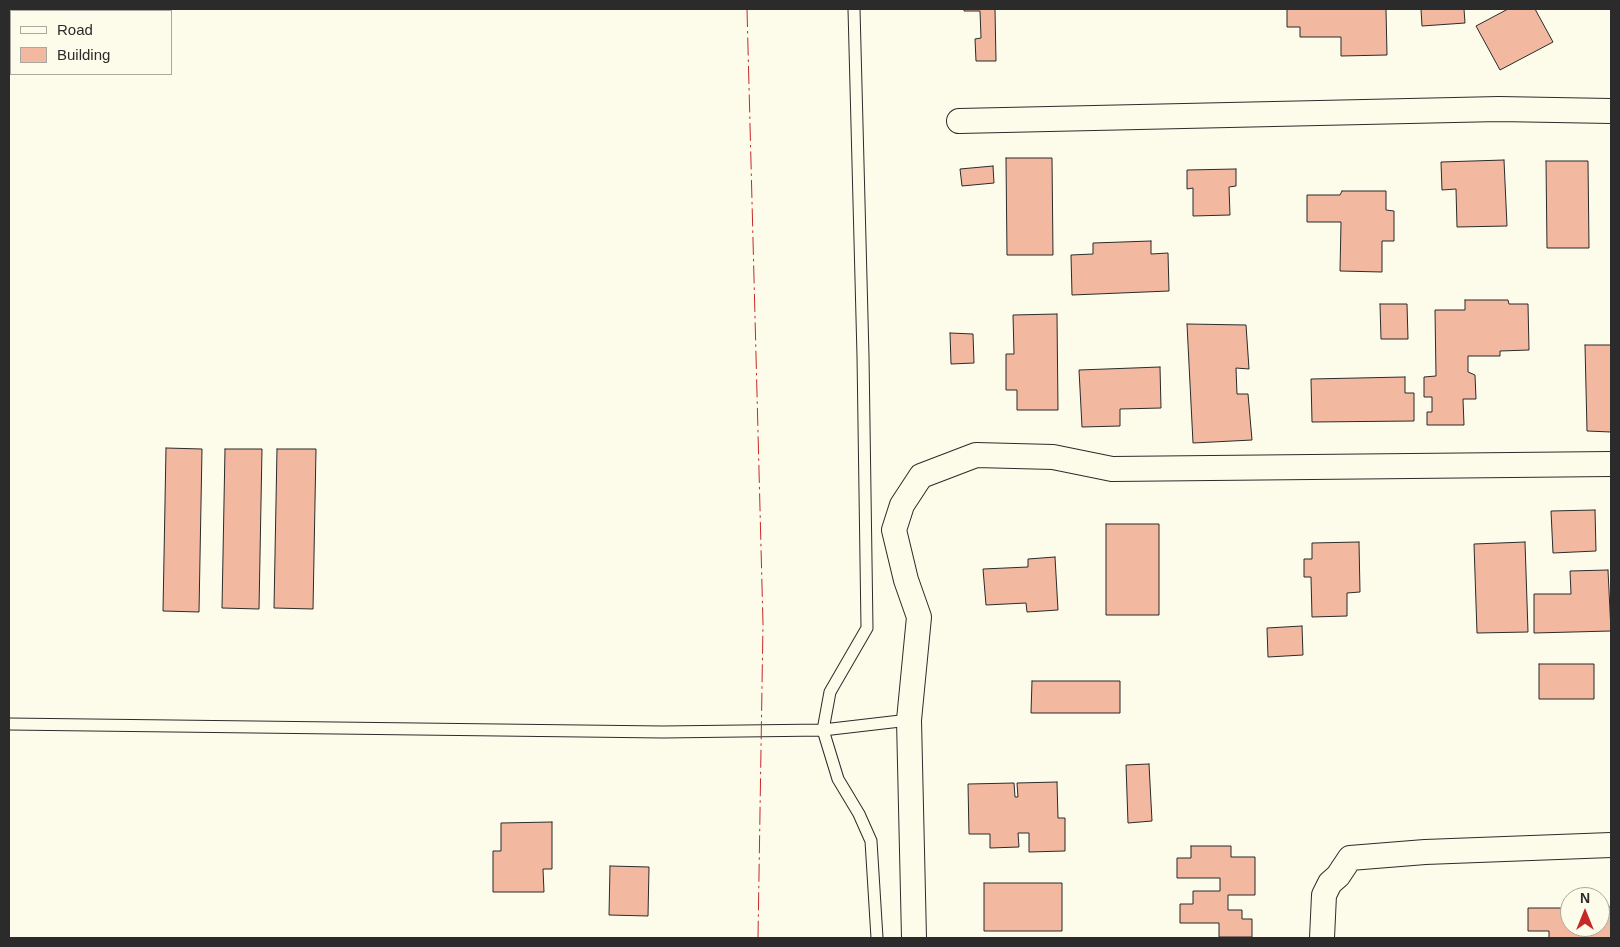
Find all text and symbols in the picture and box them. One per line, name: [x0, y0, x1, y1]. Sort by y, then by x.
legend: [10, 10, 172, 75]
text: Road: [57, 21, 93, 38]
text: Building: [57, 46, 110, 63]
north arrow: [1560, 887, 1610, 937]
text: N: [1580, 890, 1590, 906]

